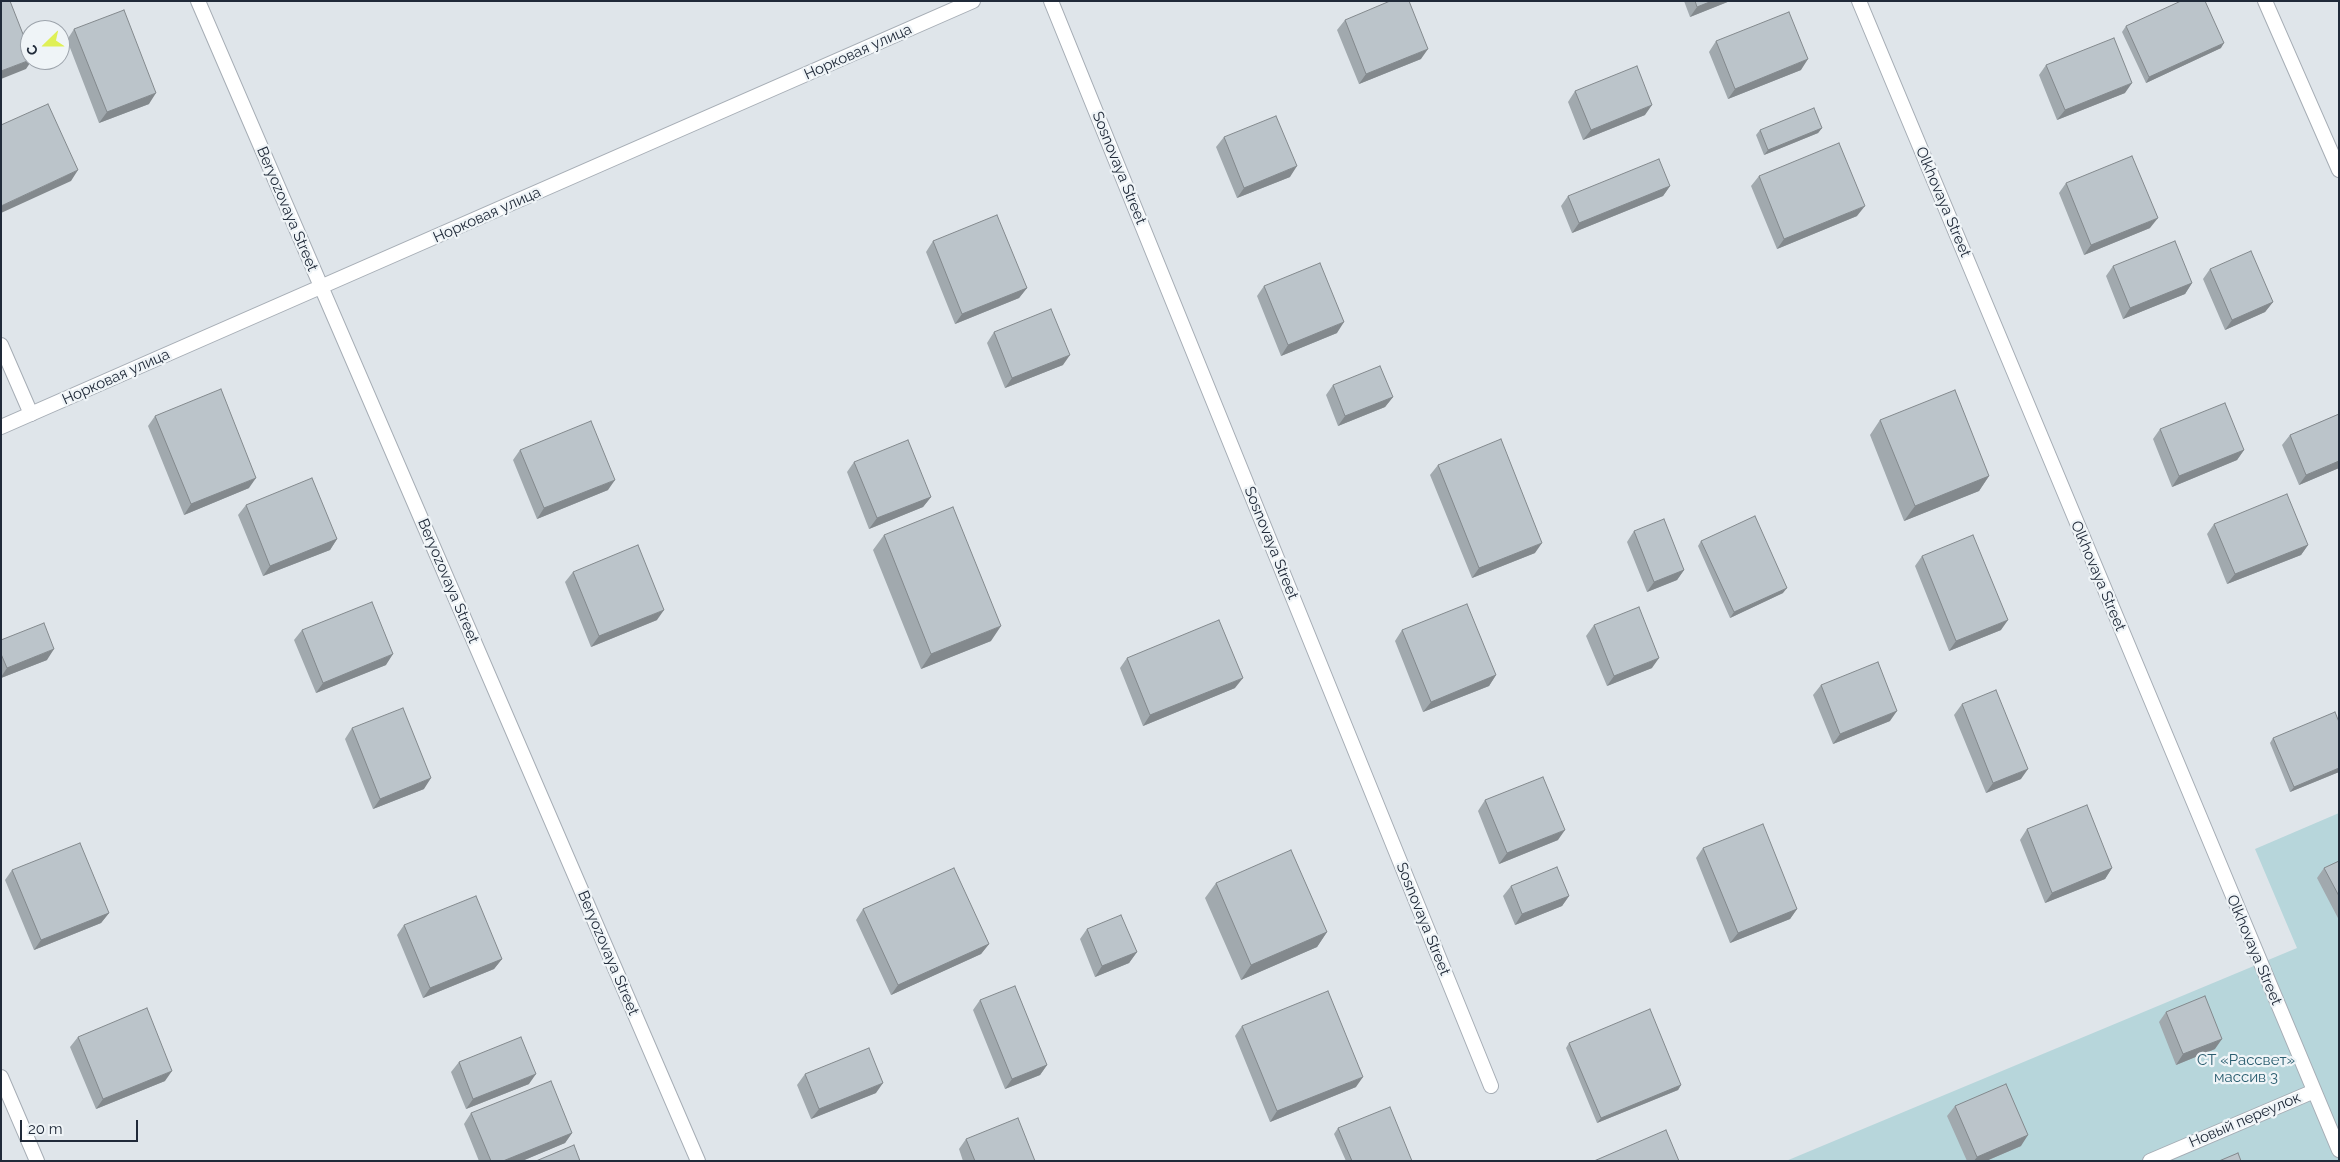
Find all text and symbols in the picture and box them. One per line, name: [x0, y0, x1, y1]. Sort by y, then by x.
north arrow: [20, 20, 70, 70]
street label: Норковая улица: [802, 20, 914, 84]
text: С: [23, 43, 41, 58]
street label: Sosnovaya Street: [1088, 109, 1150, 227]
street label: Beryozovaya Street: [253, 144, 321, 274]
street label: Olkhovaya Street: [1912, 144, 1974, 260]
street label: Норковая улица: [431, 183, 543, 247]
street label: Норковая улица: [60, 345, 172, 409]
street label: Sosnovaya Street: [1240, 484, 1302, 602]
street label: Beryozovaya Street: [414, 516, 482, 646]
street label: Olkhovaya Street: [2067, 518, 2129, 634]
street label: Sosnovaya Street: [1392, 860, 1454, 978]
street label: Beryozovaya Street: [574, 888, 642, 1018]
street label: Olkhovaya Street: [2223, 892, 2285, 1008]
park label: СТ «Рассвет» массив 3: [2197, 1051, 2295, 1086]
street label: Новый переулок: [2187, 1088, 2303, 1152]
scale bar: [22, 1110, 140, 1142]
text: 20 m: [28, 1120, 63, 1138]

